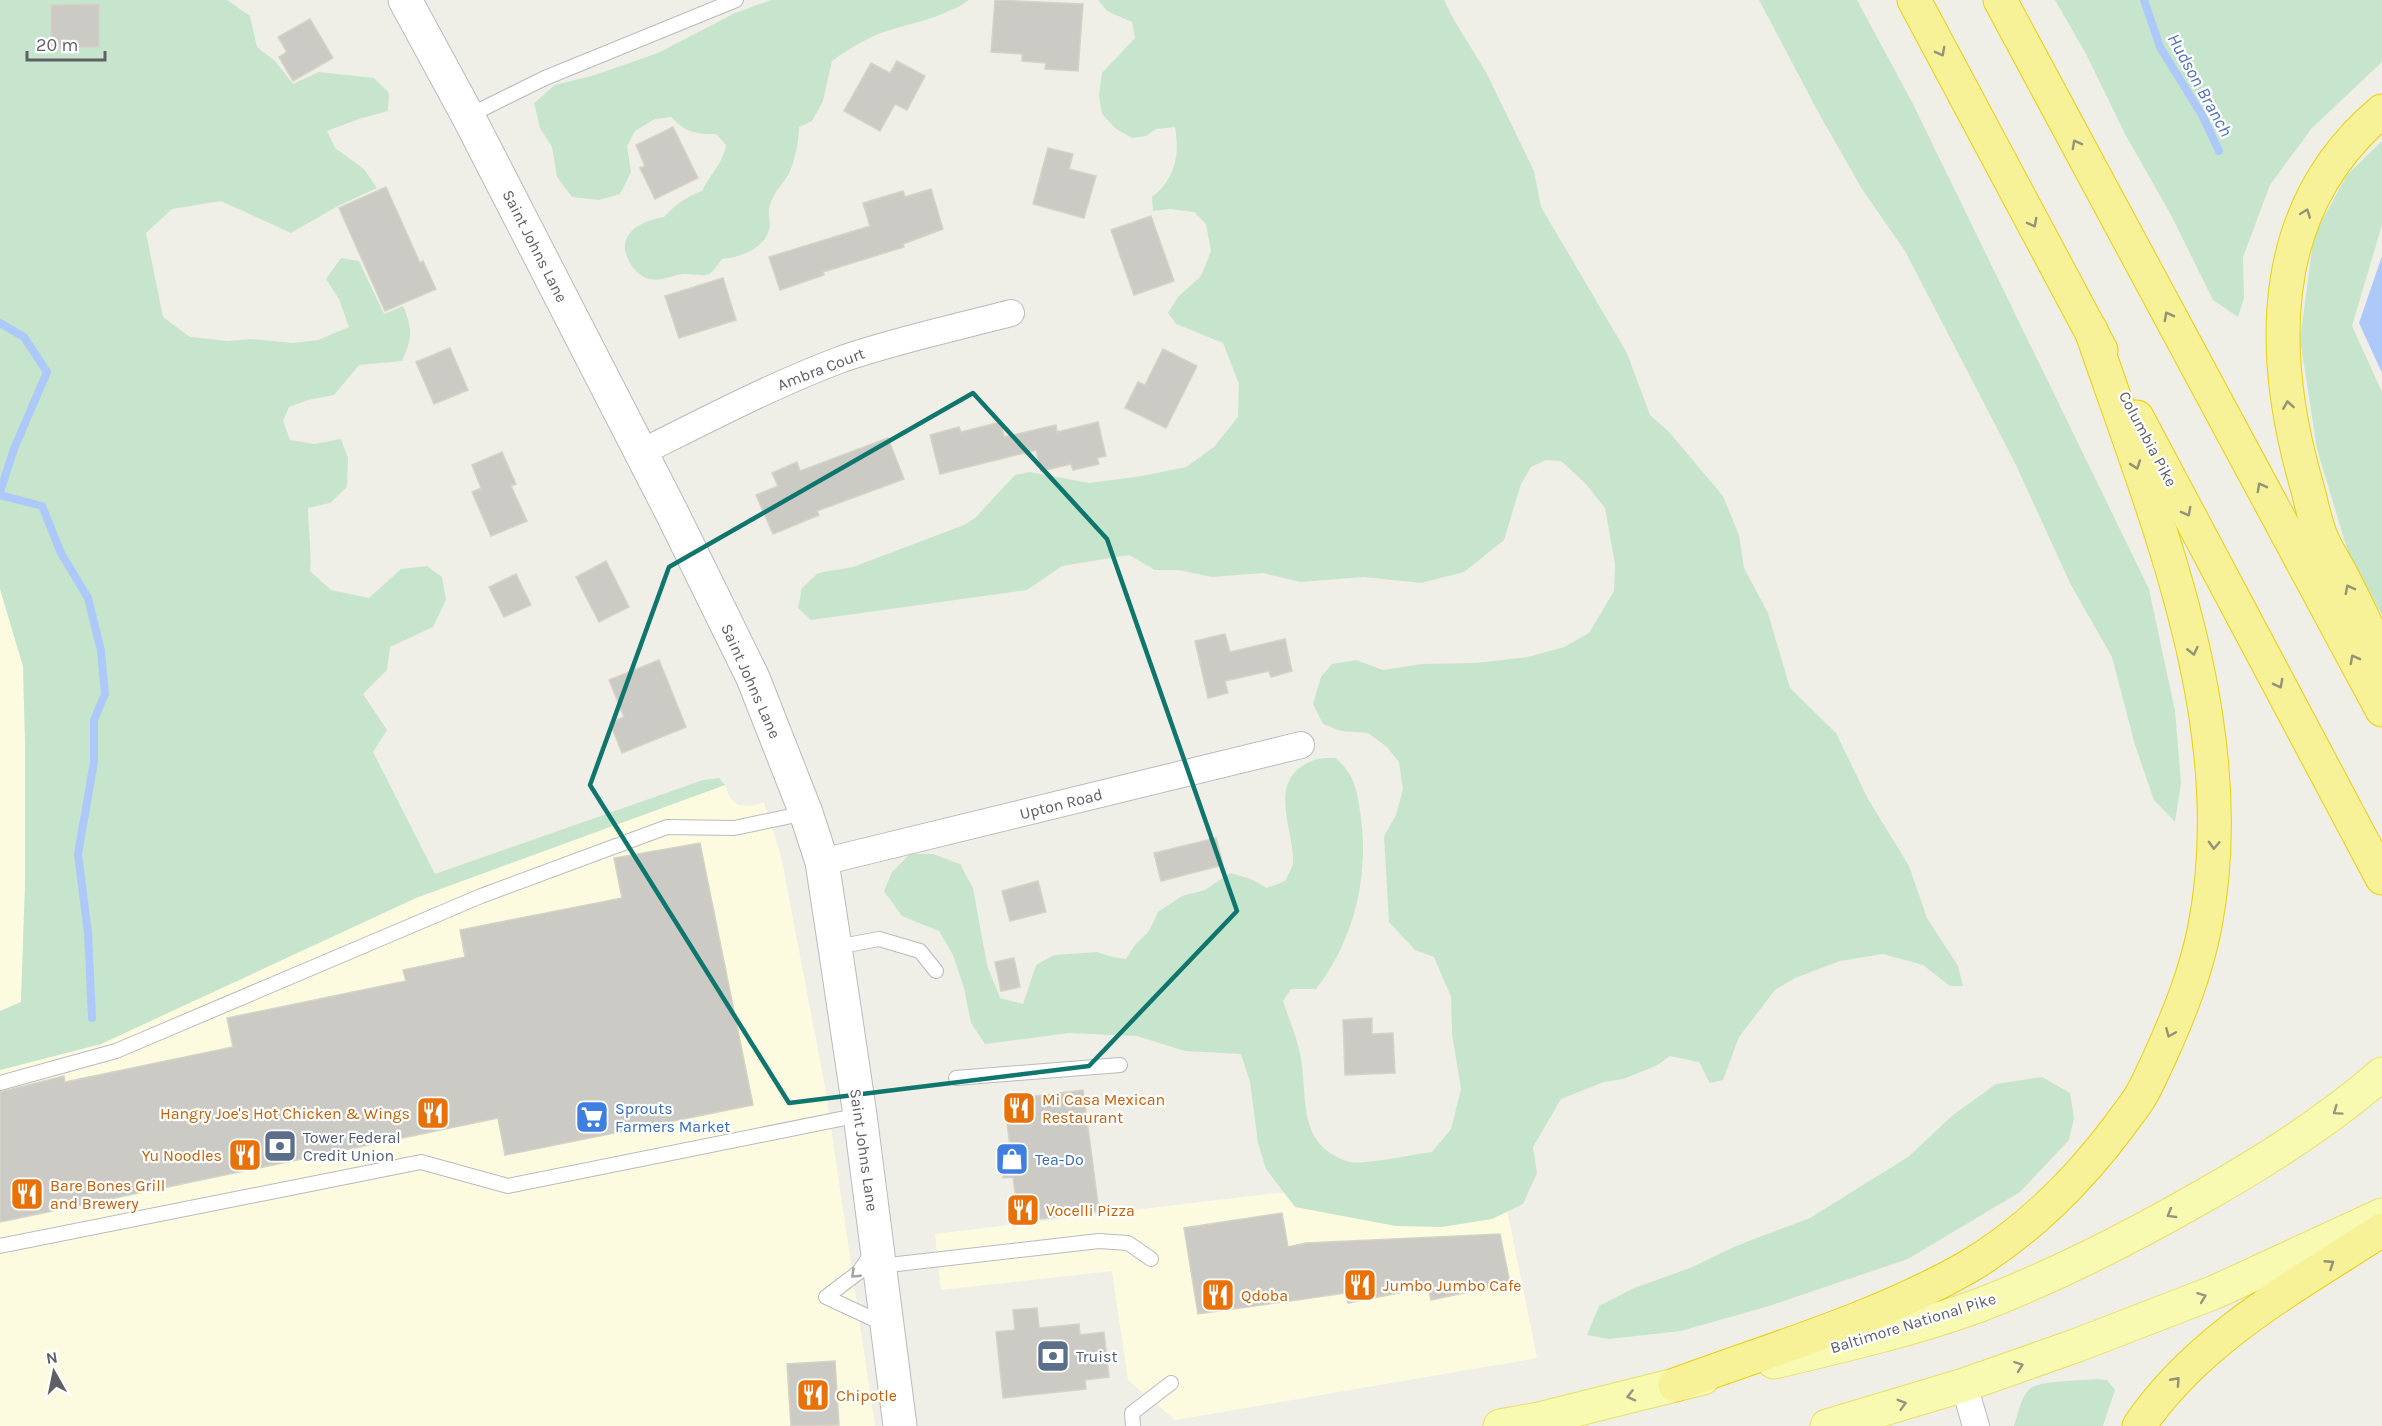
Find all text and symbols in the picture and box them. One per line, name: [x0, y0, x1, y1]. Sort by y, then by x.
scale bar: [27, 24, 105, 62]
water label: Hudson Branch: [2163, 30, 2237, 140]
text: 20 m: [36, 34, 78, 56]
one-way arrow: [1934, 45, 1945, 56]
one-way arrow: [2072, 139, 2083, 150]
street label: Saint Johns Lane: [498, 187, 572, 305]
one-way arrow: [2299, 208, 2311, 219]
one-way arrow: [2026, 217, 2037, 228]
one-way arrow: [2164, 311, 2175, 322]
street label: Ambra Court: [775, 344, 867, 394]
street label: Columbia Pike: [2115, 388, 2181, 490]
one-way arrow: [2283, 400, 2295, 409]
one-way arrow: [2129, 459, 2142, 470]
one-way arrow: [2257, 483, 2268, 493]
one-way arrow: [2180, 505, 2191, 516]
one-way arrow: [2344, 584, 2356, 595]
street label: Saint Johns Lane: [717, 621, 785, 741]
one-way arrow: [2186, 646, 2199, 656]
one-way arrow: [2350, 654, 2361, 665]
one-way arrow: [2272, 677, 2283, 688]
street label: Upton Road: [1018, 785, 1104, 823]
one-way arrow: [2207, 840, 2220, 849]
one-way arrow: [2165, 1027, 2177, 1038]
street label: Saint Johns Lane: [846, 1087, 882, 1213]
restaurant icon: Mi Casa Mexican Restaurant: [1001, 1090, 1037, 1126]
place label: Mi Casa Mexican Restaurant: [1042, 1090, 1165, 1127]
restaurant icon: Hangry Joe's Hot Chicken & Wings: [415, 1095, 451, 1131]
supermarket icon: Sprouts Farmers Market: [574, 1099, 610, 1135]
place label: Sprouts Farmers Market: [615, 1099, 730, 1136]
place label: Hangry Joe's Hot Chicken & Wings: [160, 1104, 410, 1123]
one-way arrow: [2332, 1104, 2343, 1115]
bank icon: Tower Federal Credit Union: [262, 1128, 298, 1164]
place label: Tower Federal Credit Union: [303, 1128, 401, 1165]
restaurant icon: Yu Noodles: [227, 1137, 263, 1173]
shop icon: Tea-Do: [994, 1141, 1030, 1177]
place label: Yu Noodles: [142, 1146, 222, 1165]
place label: Tea-Do: [1035, 1150, 1084, 1169]
restaurant icon: Bare Bones Grill and Brewery: [9, 1176, 45, 1212]
place label: Bare Bones Grill and Brewery: [50, 1176, 165, 1213]
restaurant icon: Vocelli Pizza: [1005, 1192, 1041, 1228]
place label: Vocelli Pizza: [1046, 1201, 1135, 1220]
one-way arrow: [2167, 1207, 2178, 1219]
one-way arrow: [2324, 1259, 2334, 1271]
one-way arrow: [851, 1267, 861, 1278]
restaurant icon: Jumbo Jumbo Cafe: [1342, 1267, 1378, 1303]
place label: Jumbo Jumbo Cafe: [1383, 1276, 1522, 1295]
restaurant icon: Qdoba: [1200, 1277, 1236, 1313]
place label: Qdoba: [1241, 1286, 1288, 1305]
street label: Baltimore National Pike: [1828, 1289, 1998, 1357]
one-way arrow: [2196, 1292, 2206, 1305]
bank icon: Truist: [1035, 1338, 1071, 1374]
north arrow: [24, 1342, 84, 1402]
text: N: [45, 1347, 59, 1368]
place label: Truist: [1076, 1347, 1118, 1366]
one-way arrow: [2013, 1360, 2024, 1373]
restaurant icon: Chipotle: [795, 1377, 831, 1413]
one-way arrow: [2169, 1377, 2180, 1388]
place label: Chipotle: [836, 1386, 897, 1405]
one-way arrow: [1626, 1388, 1636, 1401]
one-way arrow: [1896, 1399, 1907, 1411]

